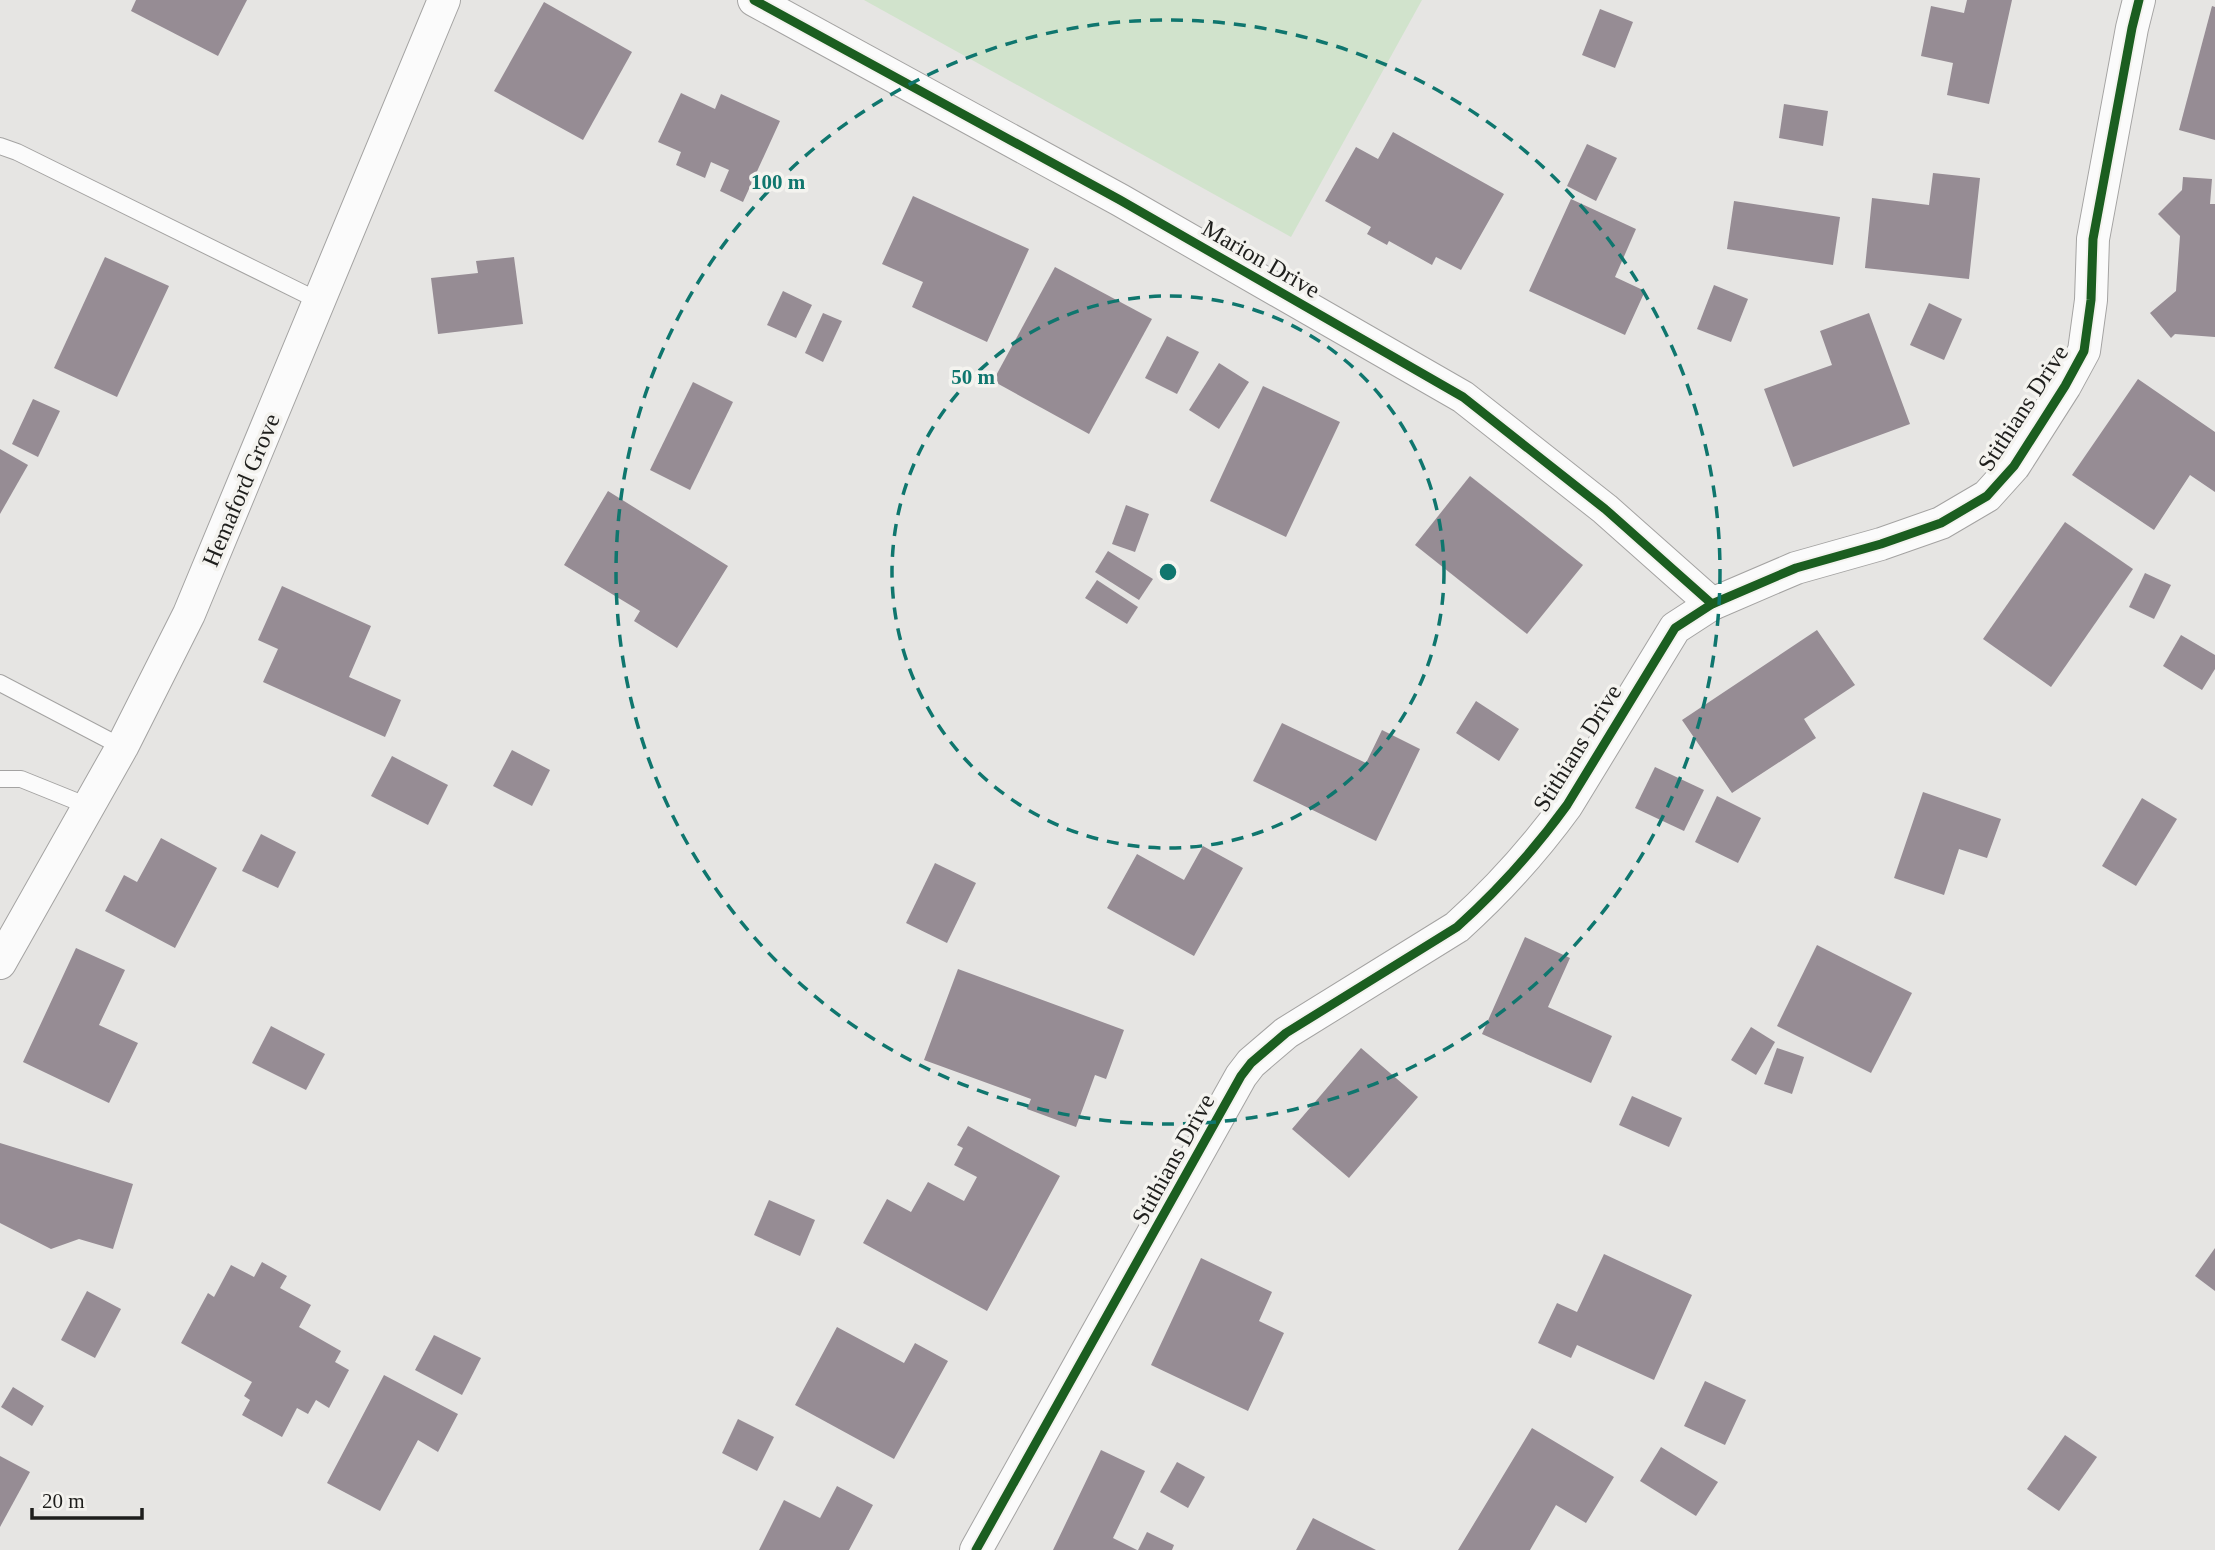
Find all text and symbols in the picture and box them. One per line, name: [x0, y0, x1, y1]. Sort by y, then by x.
text: 100 m: [751, 170, 806, 194]
street label: Marion Drive: [1198, 215, 1324, 303]
street label: Stithians Drive: [1973, 340, 2073, 476]
text: 50 m: [951, 365, 995, 389]
street label: Hemaford Grove: [197, 410, 285, 570]
centre of rings: [1156, 560, 1180, 584]
street label: Stithians Drive: [1528, 680, 1626, 816]
street label: Stithians Drive: [1127, 1089, 1219, 1229]
scale bar: [32, 1476, 142, 1520]
text: 20 m: [42, 1489, 85, 1513]

